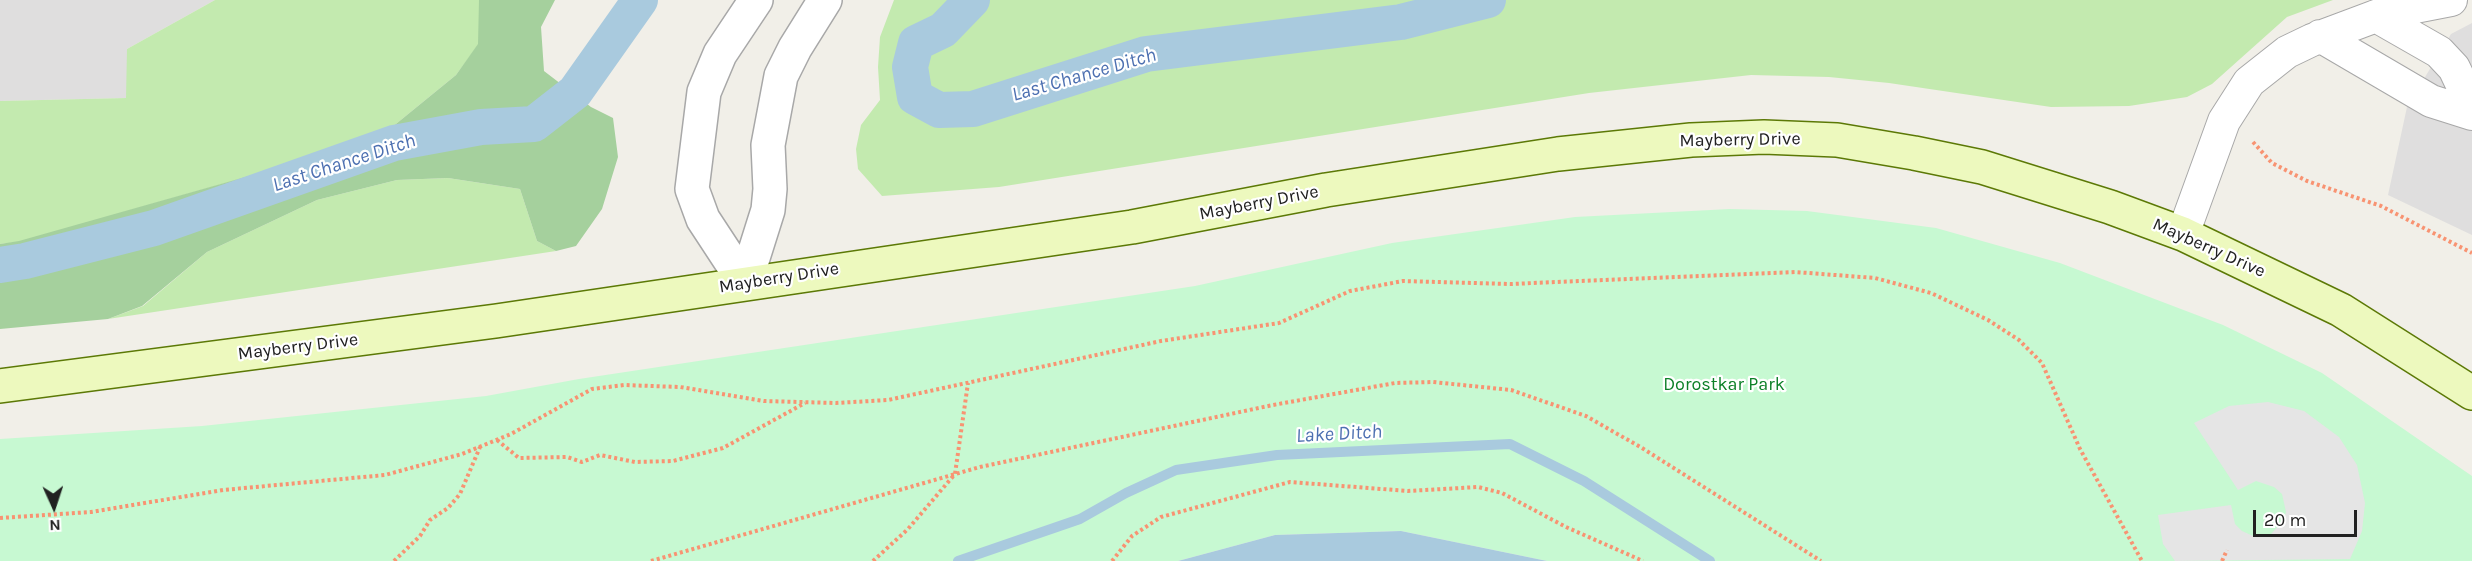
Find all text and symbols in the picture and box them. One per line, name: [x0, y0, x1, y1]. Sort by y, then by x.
water label: Last Chance Ditch: [1009, 43, 1159, 107]
street label: Mayberry Drive: [1679, 128, 1801, 152]
water label: Last Chance Ditch: [270, 129, 418, 197]
street label: Mayberry Drive: [1197, 181, 1321, 225]
street label: Mayberry Drive: [2149, 213, 2269, 283]
street label: Mayberry Drive: [717, 258, 841, 298]
street label: Mayberry Drive: [237, 329, 359, 365]
park label: Dorostkar Park: [1663, 374, 1785, 396]
water label: Lake Ditch: [1295, 420, 1383, 448]
north arrow: [24, 477, 84, 537]
scale bar: [2256, 498, 2360, 536]
text: 20 m: [2264, 509, 2306, 531]
text: N: [49, 516, 61, 535]

